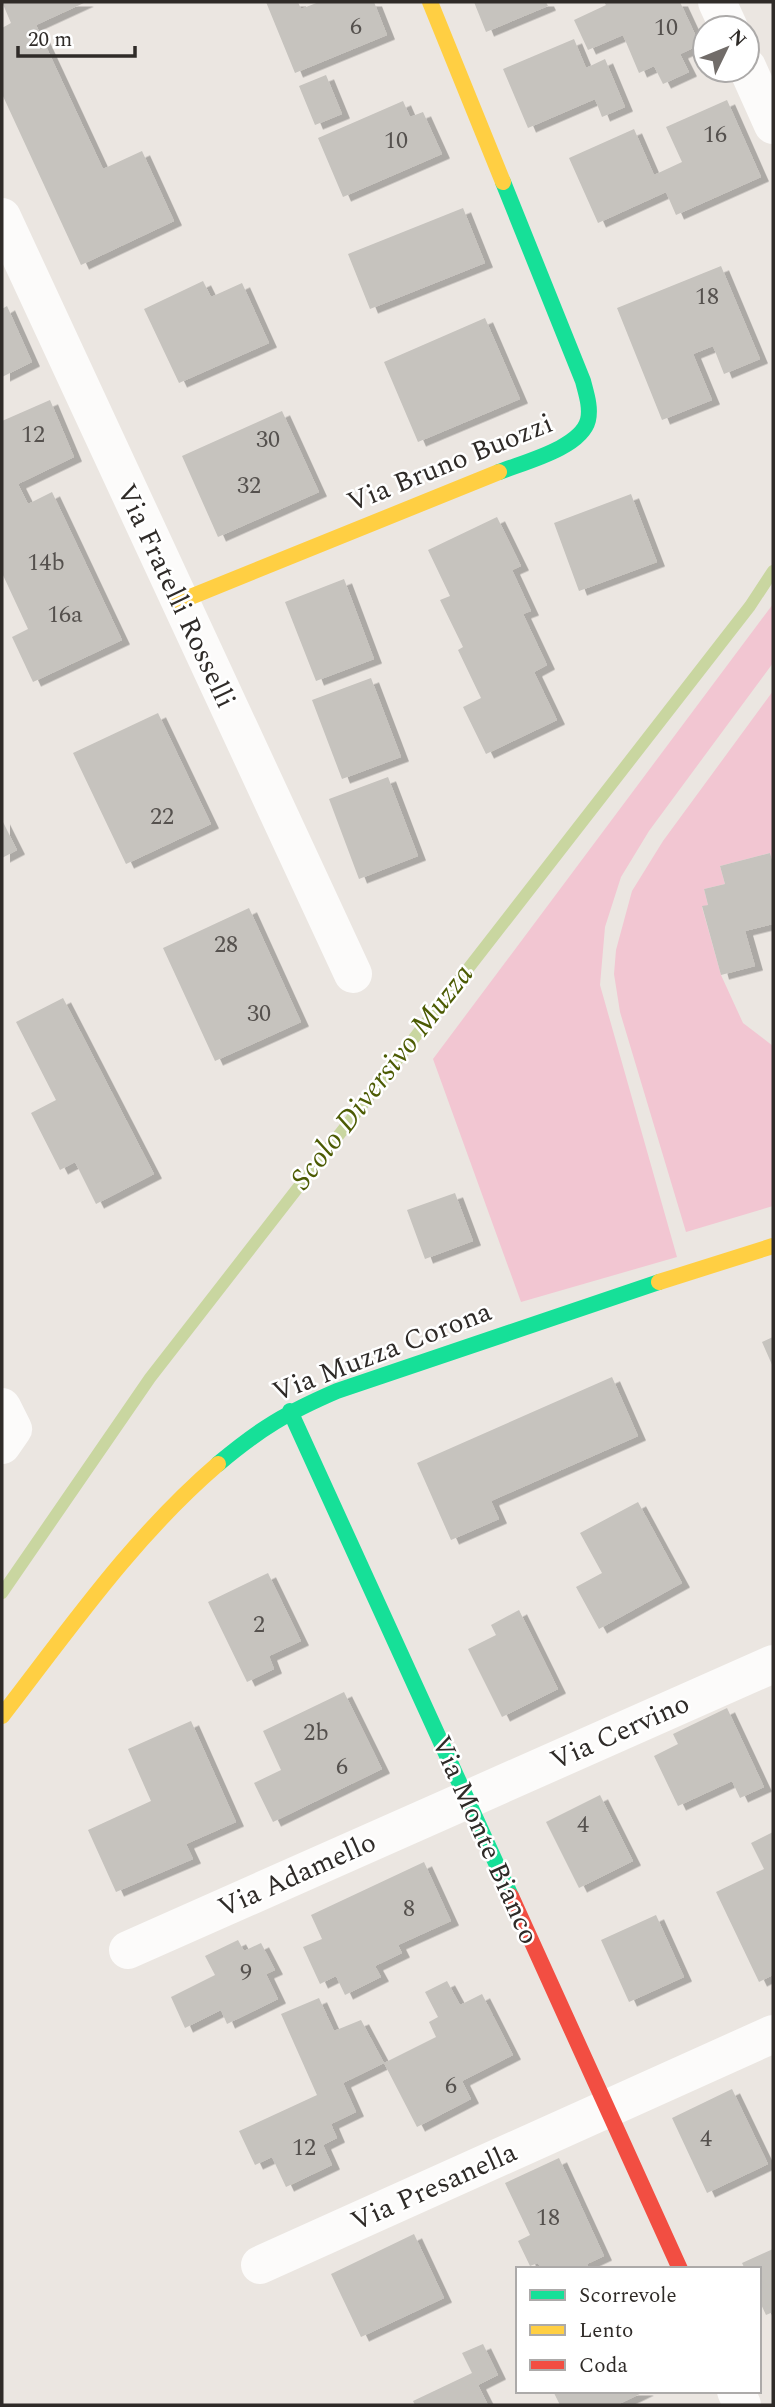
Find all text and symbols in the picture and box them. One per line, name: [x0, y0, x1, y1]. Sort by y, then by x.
house number: 6: [350, 9, 362, 45]
house number: 10: [654, 10, 678, 46]
scale bar: [18, 14, 135, 58]
north arrow: [691, 14, 761, 84]
text: N: [721, 23, 753, 54]
text: 20 m: [28, 24, 72, 56]
house number: 16: [703, 117, 727, 153]
house number: 10: [384, 123, 408, 159]
house number: 18: [695, 279, 719, 315]
street label: Via Bruno Buozzi: [341, 402, 559, 524]
house number: 12: [21, 417, 45, 453]
house number: 30: [256, 422, 280, 458]
house number: 32: [237, 468, 261, 504]
street label: Via Fratelli Rosselli: [105, 477, 247, 715]
house number: 14b: [27, 545, 65, 581]
house number: 16a: [47, 597, 83, 633]
house number: 22: [150, 799, 174, 835]
house number: 28: [214, 927, 238, 963]
water label: Scolo Diversivo Muzza: [279, 954, 485, 1200]
house number: 30: [247, 996, 271, 1032]
street label: Via Muzza Corona: [266, 1290, 498, 1414]
house number: 2: [253, 1607, 265, 1643]
street label: Via Cervino: [543, 1682, 697, 1782]
house number: 2b: [303, 1715, 329, 1751]
street label: Via Monte Bianco: [420, 1729, 550, 1951]
house number: 6: [336, 1749, 348, 1785]
house number: 4: [577, 1807, 589, 1843]
street label: Via Adamello: [211, 1821, 383, 1929]
house number: 8: [403, 1891, 415, 1927]
house number: 9: [240, 1955, 252, 1991]
house number: 6: [445, 2068, 457, 2104]
house number: 4: [700, 2121, 712, 2157]
house number: 12: [292, 2130, 316, 2166]
street label: Via Presanella: [344, 2131, 524, 2243]
house number: 18: [536, 2200, 560, 2236]
legend: [516, 2267, 761, 2393]
text: Scorrevole: [579, 2280, 677, 2312]
text: Lento: [579, 2315, 633, 2347]
text: Coda: [579, 2350, 628, 2382]

